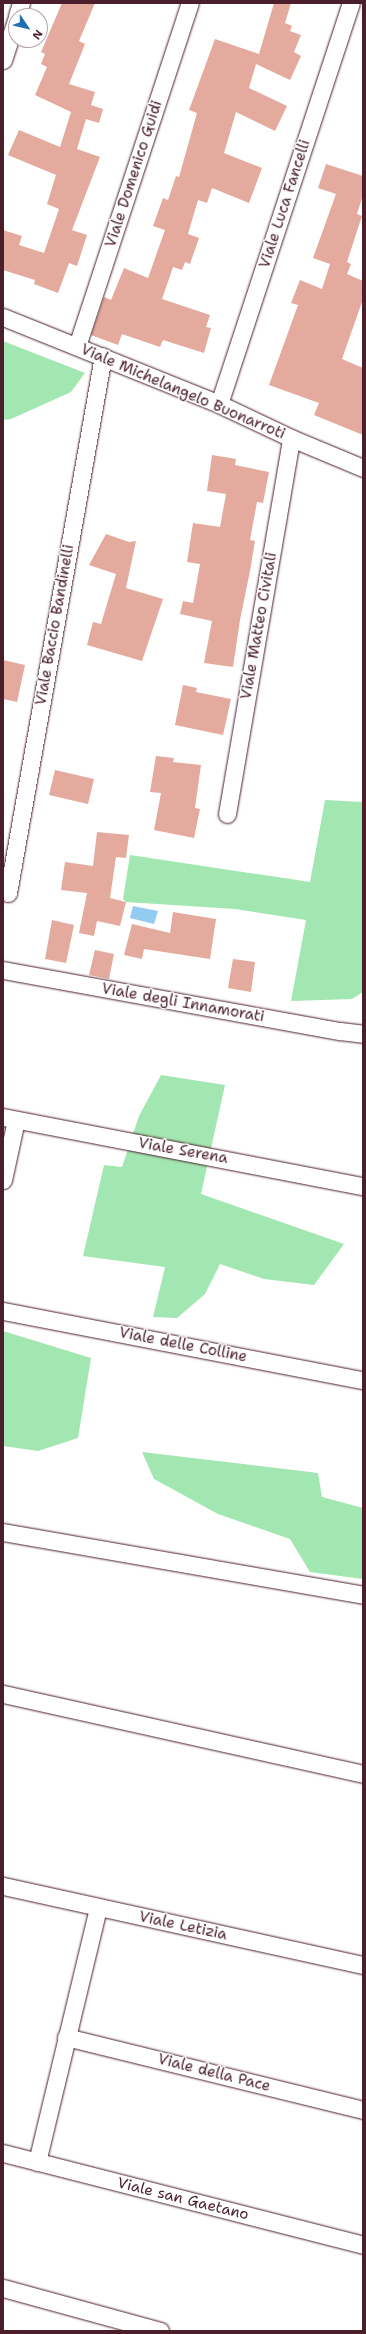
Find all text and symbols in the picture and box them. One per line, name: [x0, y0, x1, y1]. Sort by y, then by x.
north arrow: [8, 8, 48, 48]
text: N: [29, 27, 46, 42]
street label: Viale Domenico Guidi: [102, 98, 166, 250]
street label: Viale Luca Fancelli: [256, 137, 314, 271]
street label: Viale Michelangelo Buonarroti: [78, 341, 288, 443]
street label: Viale Baccio Bandinelli: [32, 543, 78, 707]
street label: Viale Matteo Civitali: [237, 551, 281, 701]
street label: Viale degli Innamorati: [100, 980, 266, 1026]
street label: Viale Serena: [137, 1134, 229, 1168]
street label: Viale delle Colline: [117, 1324, 249, 1366]
street label: Viale Letizia: [137, 1908, 229, 1944]
street label: Viale della Pace: [156, 2050, 272, 2096]
street label: Viale san Gaetano: [115, 2174, 251, 2224]

